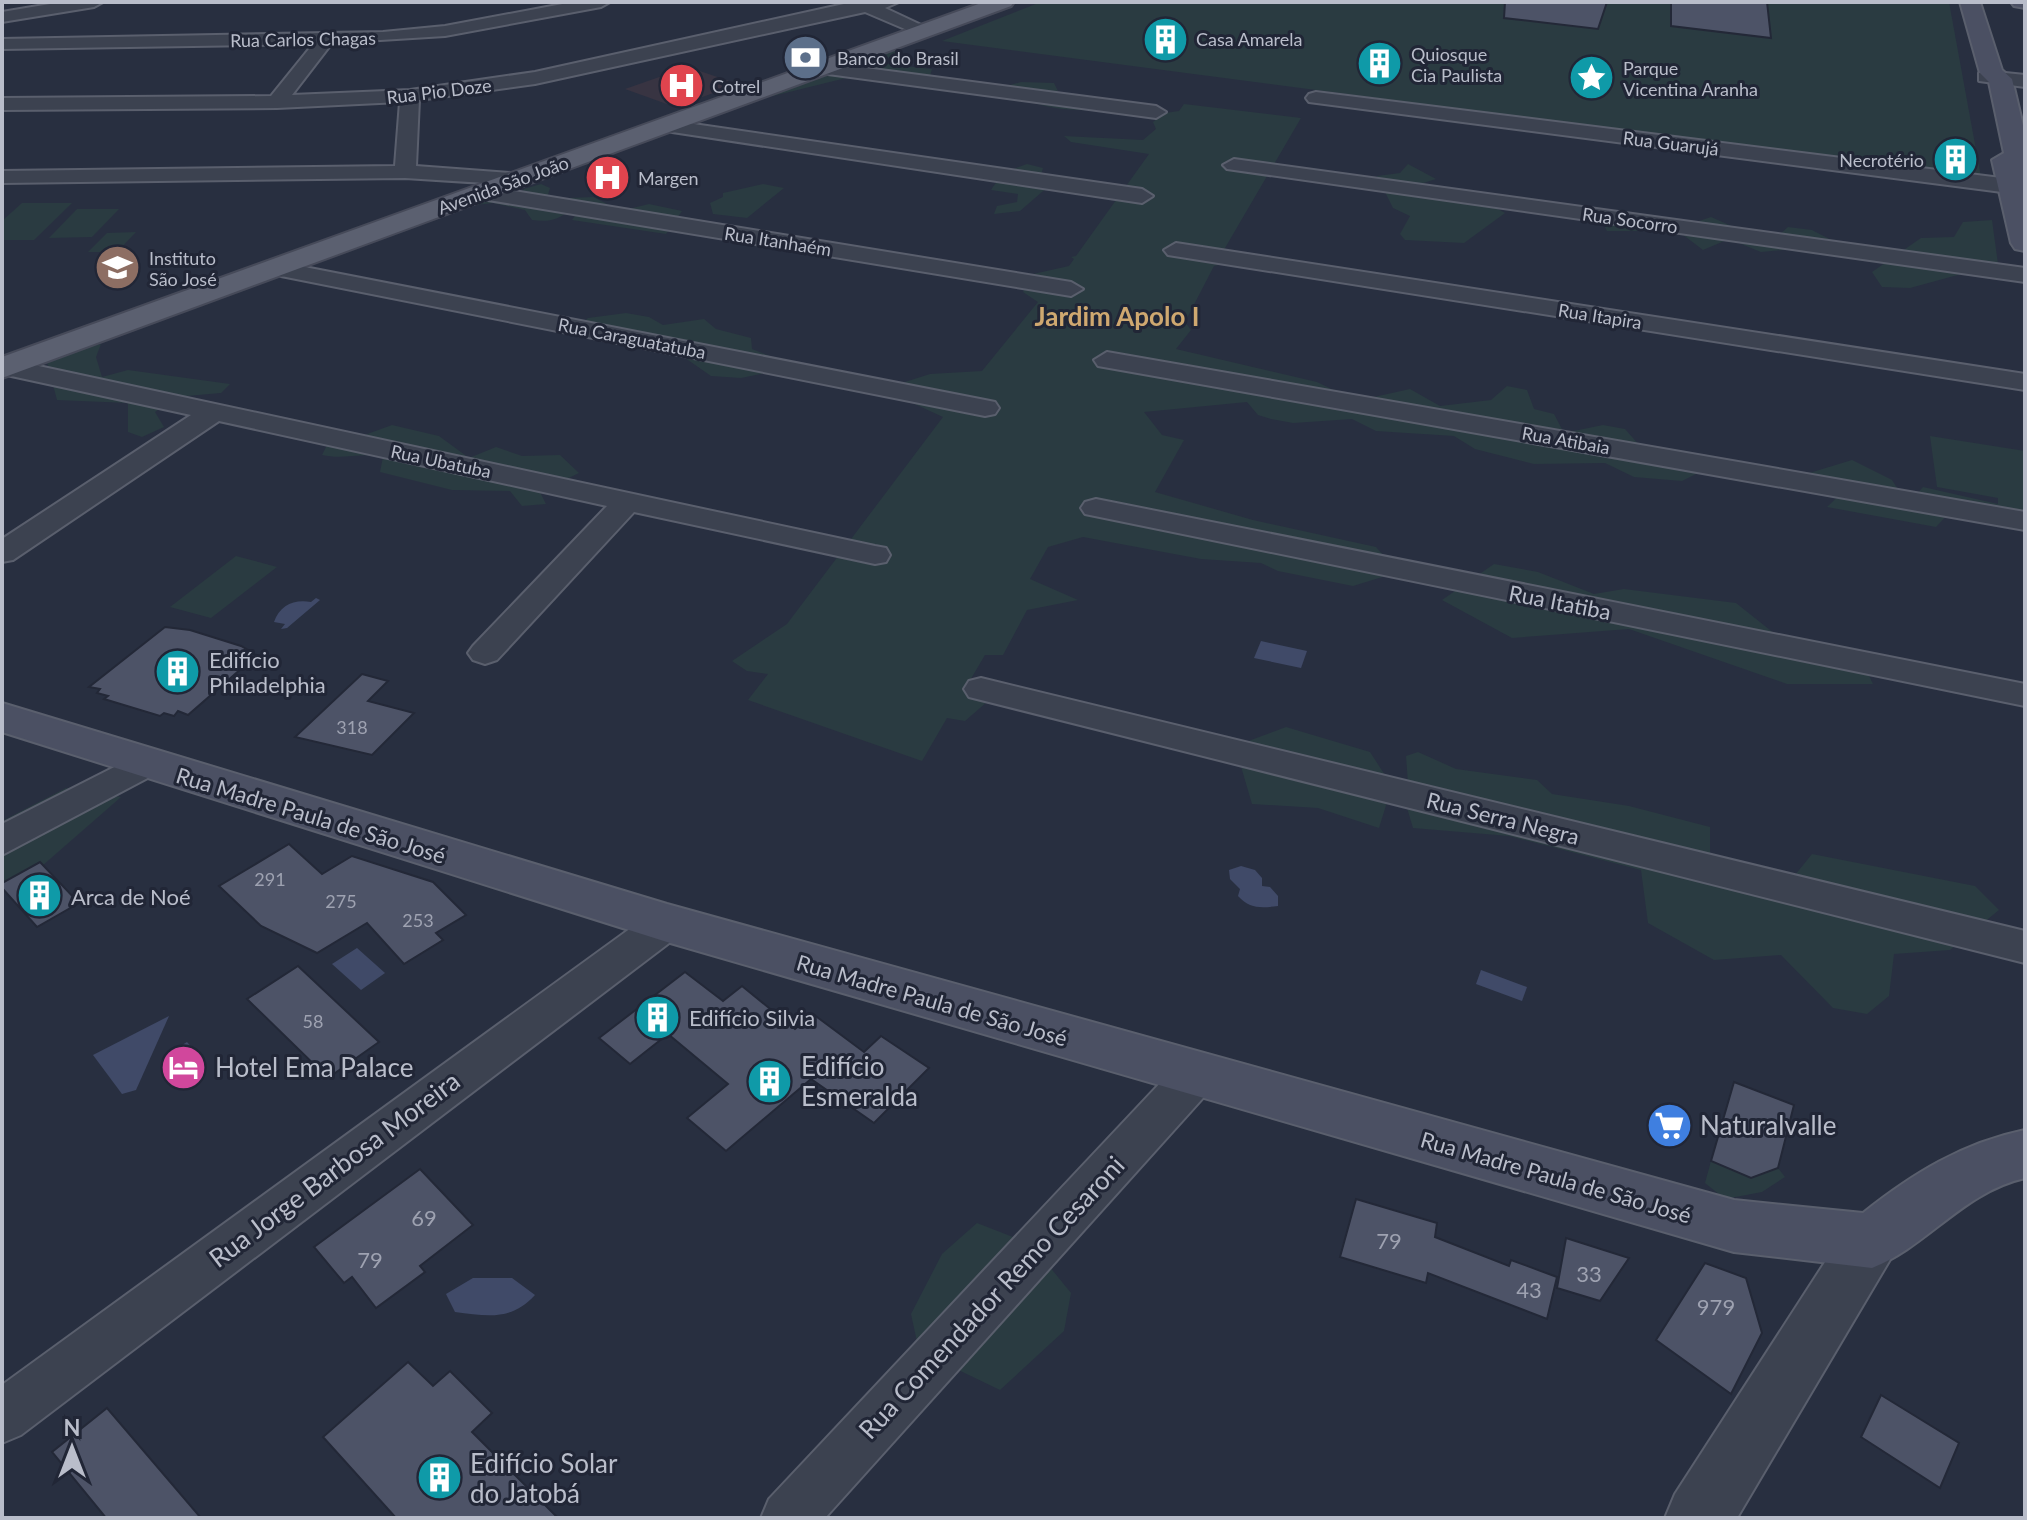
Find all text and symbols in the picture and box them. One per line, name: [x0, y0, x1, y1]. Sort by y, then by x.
building icon: Casa Amarela: [1141, 15, 1189, 63]
street label: Rua Carlos Chagas: [230, 27, 376, 51]
place label: Casa Amarela: [1196, 28, 1303, 50]
bank icon: Banco do Brasil: [782, 34, 830, 82]
building icon: Quiosque Cia Paulista: [1356, 40, 1404, 88]
place label: Quiosque Cia Paulista: [1411, 43, 1502, 86]
place label: Banco do Brasil: [837, 47, 959, 69]
place icon: Parque Vicentina Aranha: [1568, 54, 1616, 102]
place label: Parque Vicentina Aranha: [1623, 57, 1758, 100]
hospital icon: Cotrel: [657, 62, 705, 110]
street label: Rua Pio Doze: [385, 74, 493, 108]
place label: Cotrel: [712, 75, 760, 97]
street label: Rua Guarujá: [1622, 126, 1720, 160]
building icon: Necrotério: [1931, 136, 1979, 184]
place label: Necrotério: [1839, 149, 1924, 171]
street label: Avenida São João: [435, 151, 571, 219]
hospital icon: Margen: [583, 154, 631, 202]
place label: Margen: [638, 167, 699, 189]
street label: Rua Socorro: [1581, 202, 1679, 238]
street label: Rua Itanhaém: [723, 222, 833, 260]
school or university icon: Instituto São José: [94, 244, 142, 292]
place label: Instituto São José: [149, 247, 217, 290]
street label: Rua Itapira: [1557, 299, 1643, 333]
district label: Jardim Apolo I: [1035, 300, 1199, 332]
street label: Rua Caraguatatuba: [556, 313, 708, 363]
street label: Rua Atibaia: [1520, 421, 1612, 459]
street label: Rua Ubatuba: [389, 440, 493, 482]
street label: Rua Itatiba: [1507, 579, 1613, 625]
place label: Edifício Philadelphia: [209, 646, 326, 698]
building icon: Edifício Philadelphia: [154, 648, 202, 696]
house number: 318: [336, 716, 368, 738]
street label: Rua Madre Paula de São José: [173, 761, 449, 869]
street label: Rua Serra Negra: [1424, 786, 1582, 850]
house number: 291: [254, 868, 286, 890]
building icon: Arca de Noé: [16, 872, 64, 920]
place label: Arca de Noé: [71, 883, 191, 910]
house number: 275: [325, 890, 357, 912]
house number: 253: [402, 909, 434, 931]
street label: Rua Madre Paula de São José: [794, 948, 1070, 1052]
building icon: Edifício Silvia: [634, 993, 682, 1041]
place label: Edifício Silvia: [689, 1004, 815, 1031]
house number: 58: [303, 1010, 323, 1032]
hotel icon: Hotel Ema Palace: [160, 1043, 208, 1091]
place label: Edifício Esmeralda: [801, 1050, 918, 1112]
place label: Hotel Ema Palace: [215, 1051, 413, 1083]
building icon: Edifício Esmeralda: [746, 1057, 794, 1105]
street label: Rua Jorge Barbosa Moreira: [202, 1064, 466, 1274]
supermarket icon: Naturalvalle: [1645, 1101, 1693, 1149]
place label: Naturalvalle: [1700, 1109, 1836, 1141]
street label: Rua Madre Paula de São José: [1418, 1125, 1694, 1229]
street label: Rua Comendador Remo Cesaroni: [851, 1149, 1131, 1445]
house number: 69: [411, 1204, 437, 1231]
house number: 79: [1376, 1227, 1402, 1254]
house number: 79: [357, 1246, 383, 1273]
house number: 33: [1576, 1260, 1602, 1287]
house number: 43: [1516, 1276, 1542, 1303]
house number: 979: [1697, 1293, 1735, 1320]
north arrow: [32, 1408, 112, 1488]
text: N: [64, 1414, 80, 1441]
place label: Edifício Solar do Jatobá: [470, 1447, 618, 1509]
building icon: Edifício Solar do Jatobá: [415, 1454, 463, 1502]

